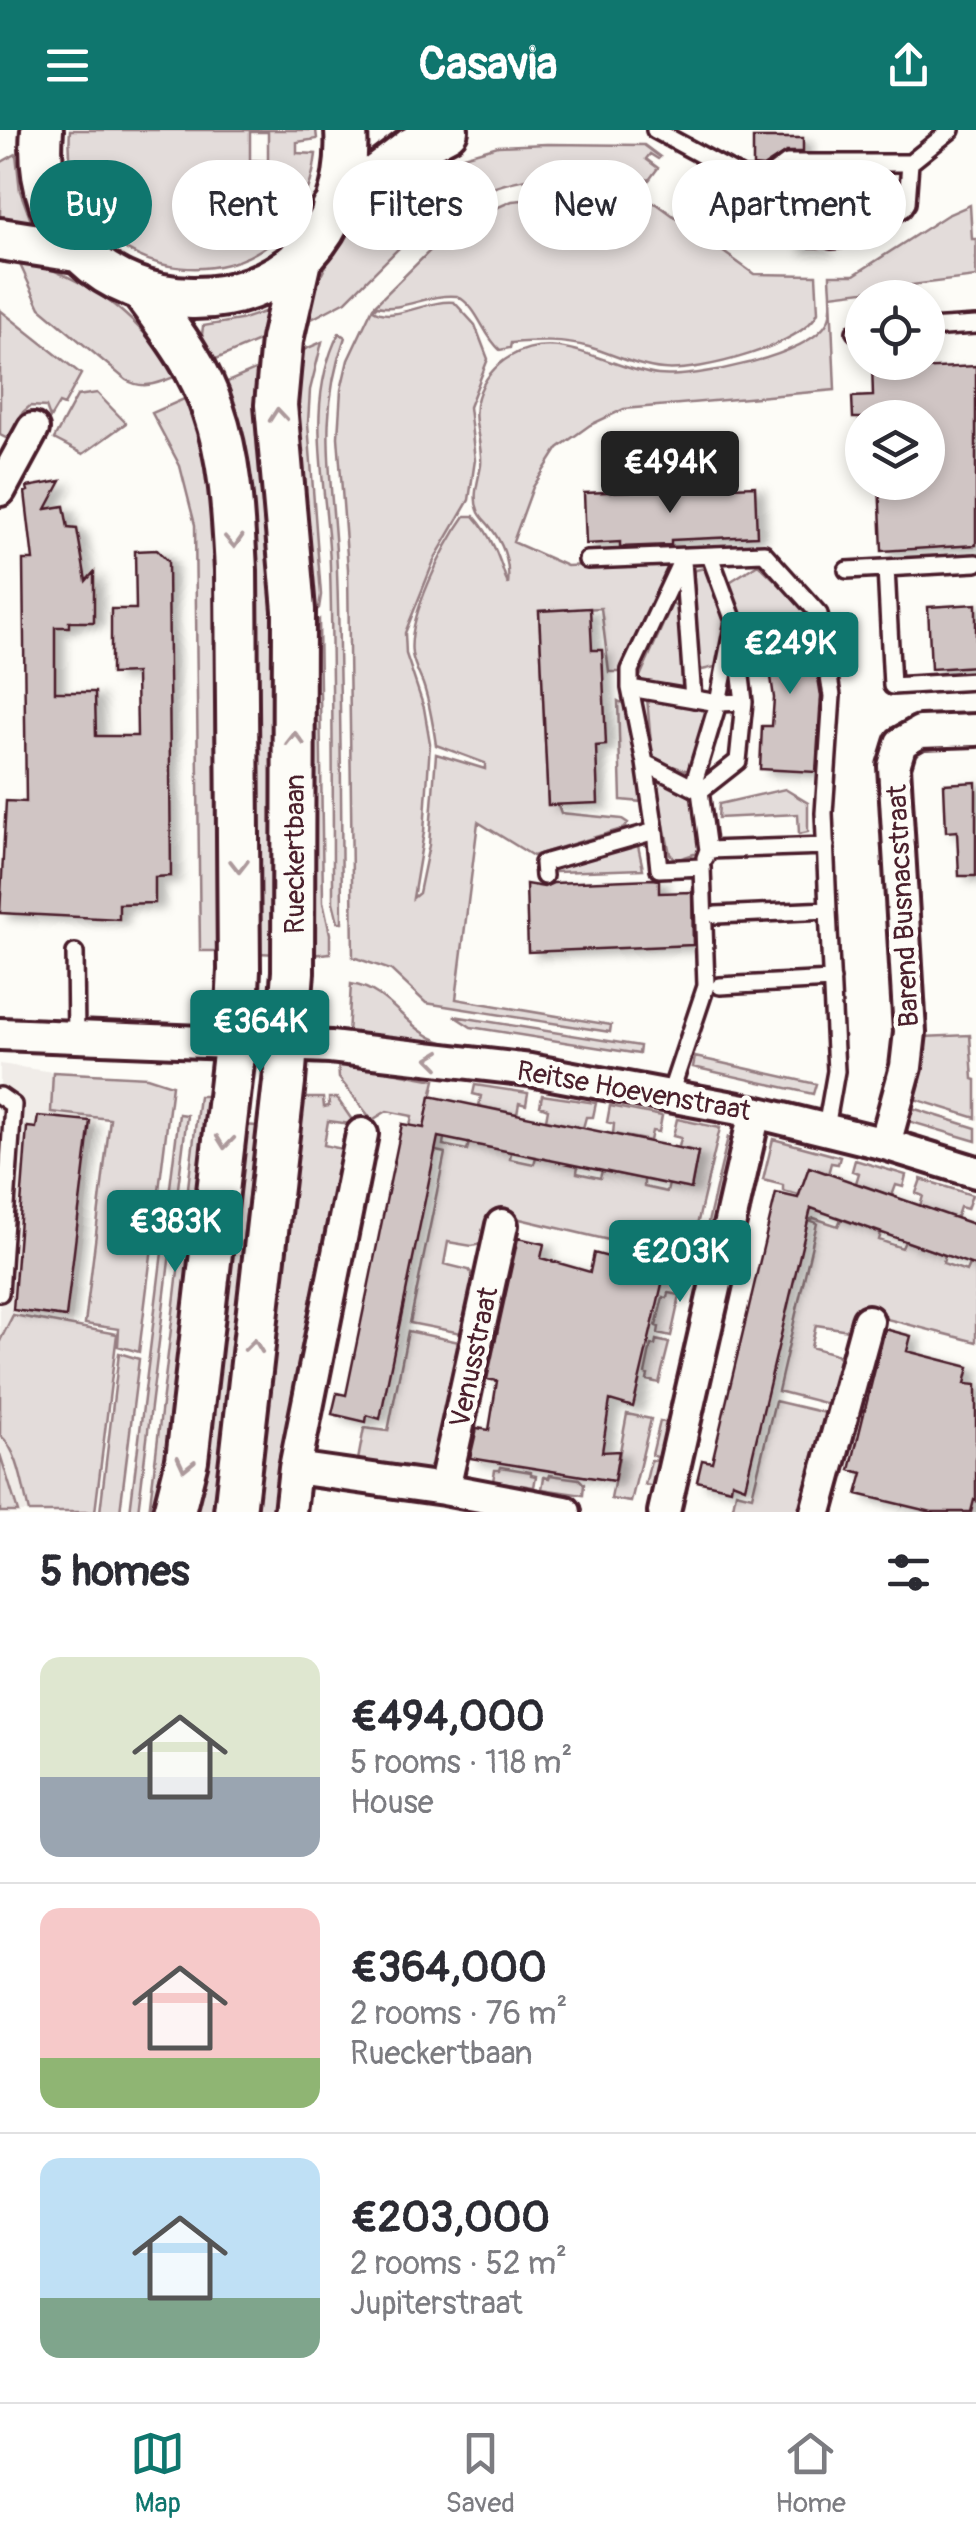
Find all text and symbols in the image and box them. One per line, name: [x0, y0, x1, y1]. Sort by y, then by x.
text: Casavia: [419, 37, 557, 93]
icon: menu: [40, 38, 95, 93]
icon: share: [881, 38, 936, 93]
chip: Buy: [30, 160, 152, 250]
chip: Rent: [172, 160, 313, 250]
chip: Filters: [333, 160, 498, 250]
chip: New: [518, 160, 652, 250]
chip: Apartment: [672, 160, 906, 250]
map controls: [845, 280, 945, 500]
button: locate: [845, 280, 945, 380]
button: layers: [845, 400, 945, 500]
one-way arrow: [267, 406, 289, 422]
pin: €494K: [600, 431, 740, 516]
text: €494K: [623, 443, 717, 483]
one-way arrow: [223, 533, 244, 549]
pin: €249K: [720, 612, 860, 697]
text: €249K: [743, 624, 837, 664]
one-way arrow: [284, 731, 306, 746]
street label: Rueckertbaan: [278, 774, 313, 934]
street label: Barend Busnacstraat: [880, 783, 927, 1028]
one-way arrow: [228, 858, 250, 874]
pin: €364K: [190, 990, 330, 1075]
text: €364K: [212, 1002, 308, 1042]
one-way arrow: [425, 1049, 441, 1070]
street label: Reitse Hoevenstraat: [514, 1054, 754, 1129]
one-way arrow: [215, 1134, 236, 1150]
pin: €383K: [105, 1190, 245, 1275]
text: €383K: [129, 1202, 221, 1242]
pin: €203K: [610, 1220, 750, 1305]
text: €203K: [631, 1232, 729, 1272]
street label: Venusstraat: [443, 1283, 507, 1431]
one-way arrow: [243, 1337, 264, 1353]
one-way arrow: [176, 1455, 197, 1472]
icon: filters: [881, 1545, 936, 1600]
text: 5 homes: [40, 1546, 190, 1598]
text: €494,000: [350, 1691, 545, 1743]
icon: home: [120, 1697, 240, 1817]
text: 5 rooms · 118 m²: [350, 1743, 572, 1783]
text: House: [350, 1783, 434, 1823]
text: €364,000: [350, 1942, 547, 1994]
icon: home: [120, 1948, 240, 2068]
text: 2 rooms · 76 m²: [350, 1994, 567, 2034]
text: Rueckertbaan: [350, 2034, 533, 2074]
text: €203,000: [350, 2192, 550, 2244]
icon: home: [120, 2198, 240, 2318]
text: 2 rooms · 52 m²: [350, 2244, 567, 2284]
text: Jupiterstraat: [350, 2284, 523, 2324]
tab: Map: [130, 2426, 185, 2521]
tab: Saved: [445, 2426, 515, 2521]
tab: Home: [775, 2426, 846, 2521]

